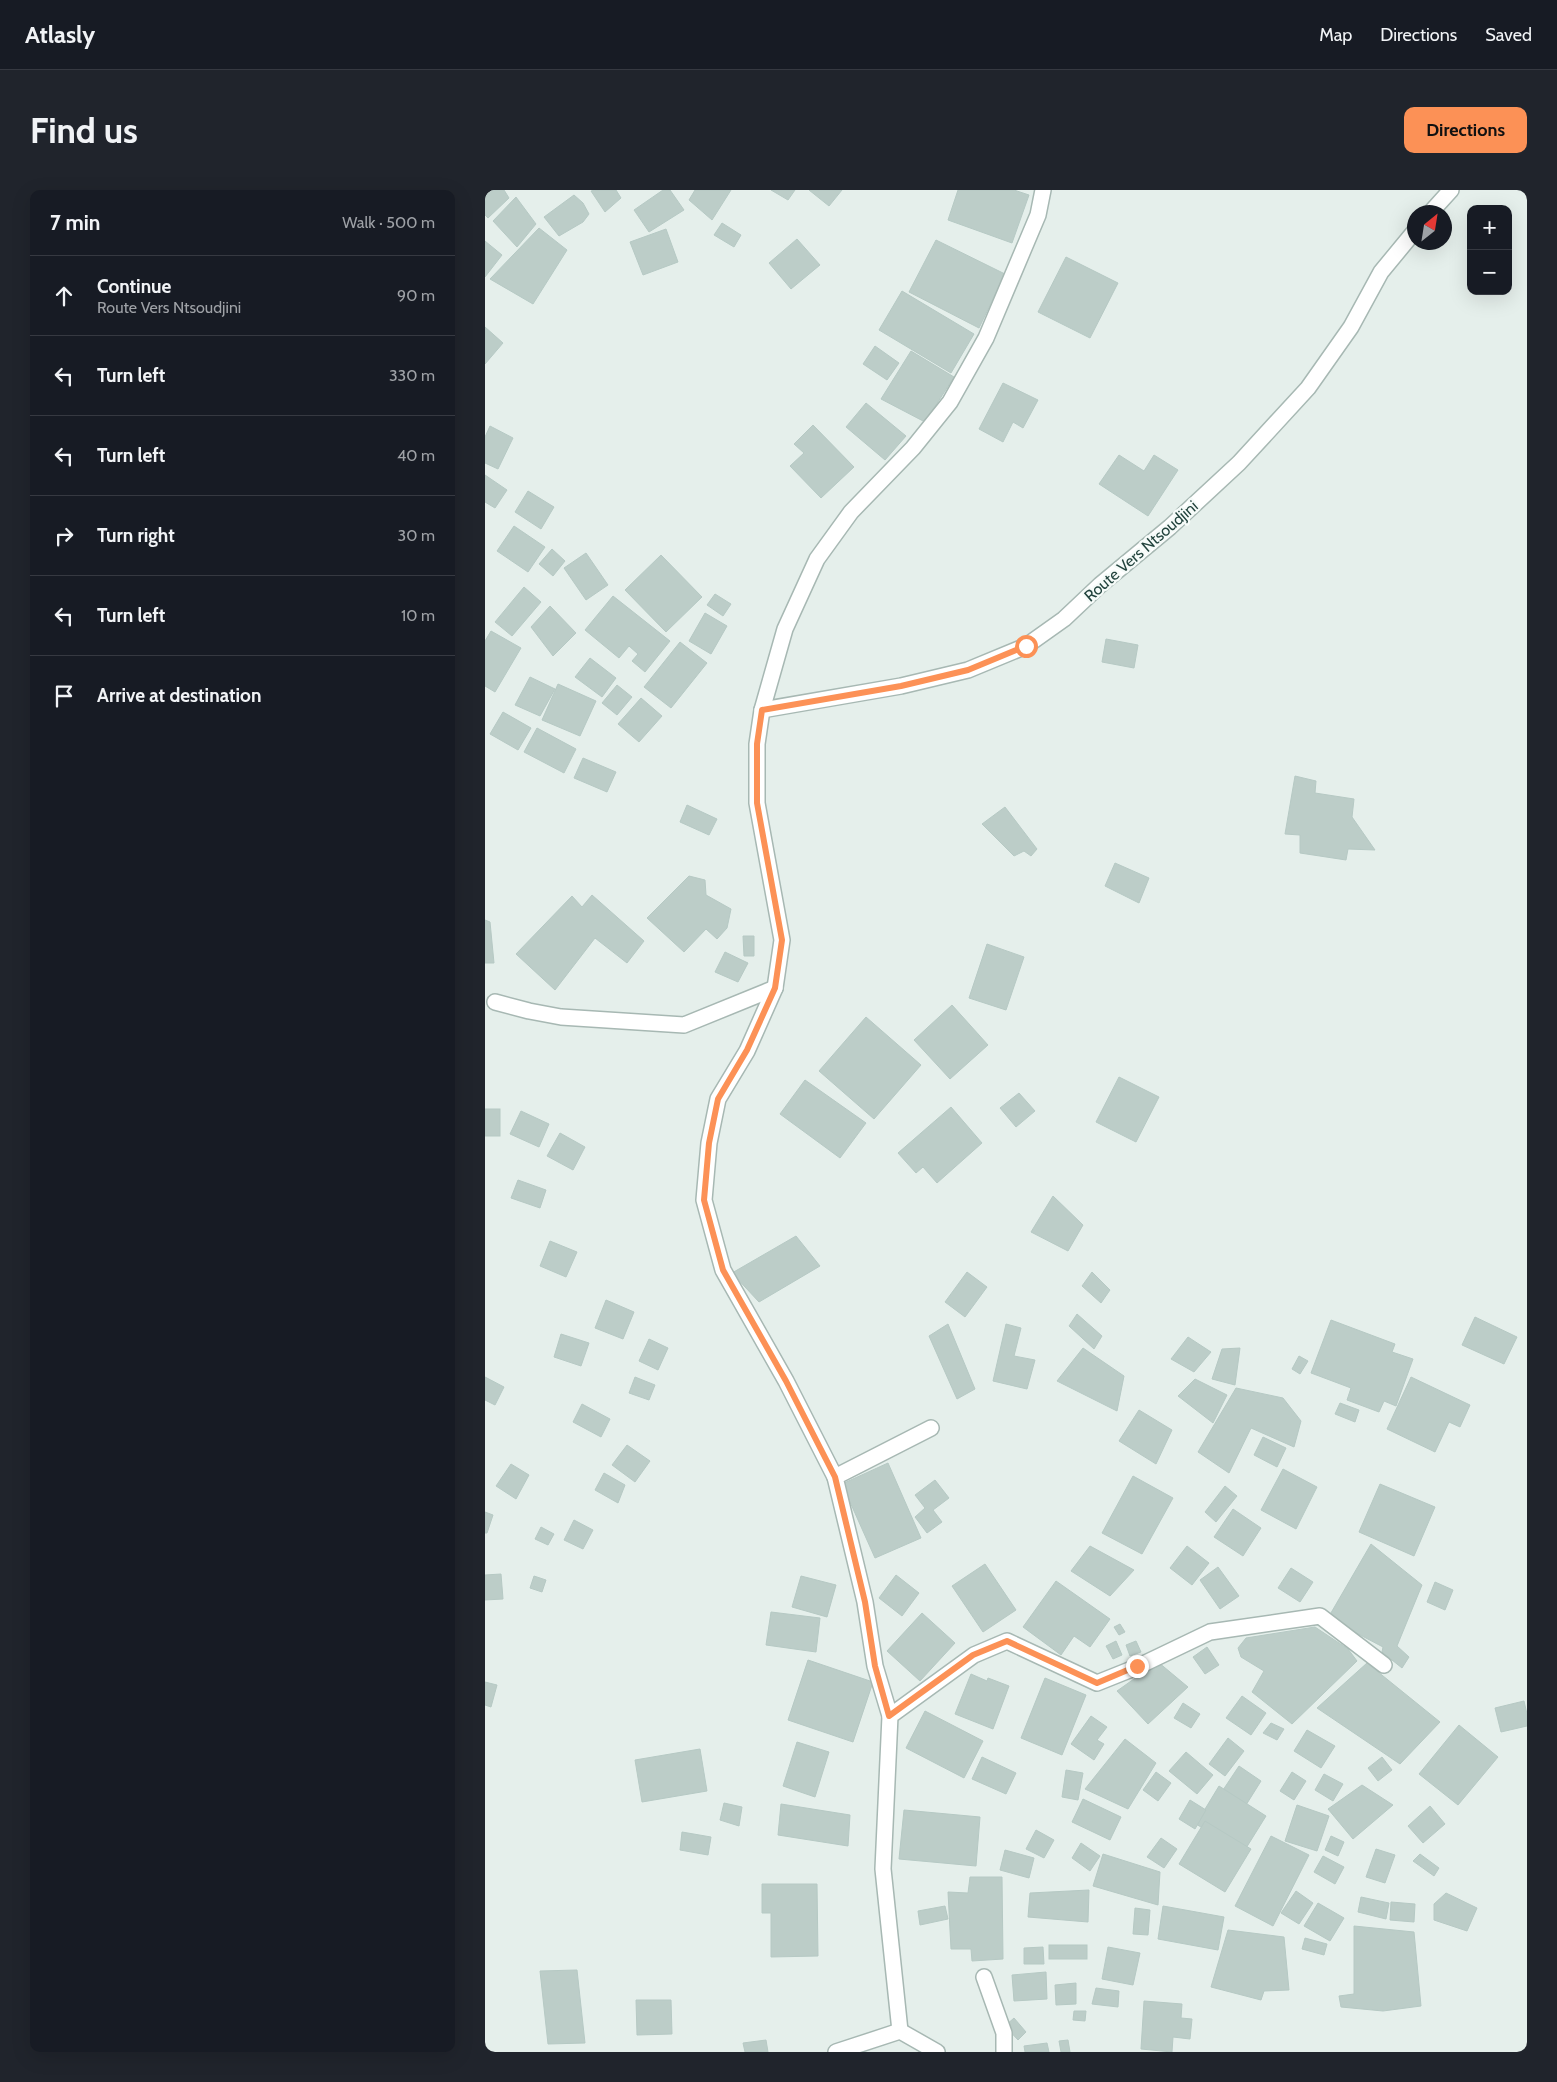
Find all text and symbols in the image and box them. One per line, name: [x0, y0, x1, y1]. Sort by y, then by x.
text: Atlasly: [25, 20, 95, 49]
text: Map: [1319, 24, 1352, 46]
text: Directions: [1380, 24, 1457, 46]
text: Saved: [1485, 24, 1532, 46]
button: Directions: [1404, 107, 1527, 153]
text: Find us: [30, 109, 138, 152]
north arrow: [1407, 205, 1452, 250]
map controls: [1467, 205, 1512, 295]
button: +: [1467, 205, 1512, 250]
text: 7 min: [50, 210, 100, 235]
text: Walk · 500 m: [342, 213, 435, 232]
button: −: [1467, 250, 1512, 295]
text: Continue: [97, 275, 171, 298]
icon: ahead: [50, 282, 78, 310]
text: 90 m: [397, 286, 435, 305]
text: Route Vers Ntsoudjini: [97, 298, 241, 317]
icon: left: [50, 362, 78, 390]
text: Turn left: [97, 364, 165, 387]
text: 330 m: [389, 366, 435, 385]
icon: left: [50, 442, 78, 470]
text: Turn left: [97, 444, 165, 467]
text: 40 m: [397, 446, 435, 465]
street label: Route Vers Ntsoudjini: [1080, 497, 1202, 605]
icon: right: [50, 522, 78, 550]
text: Turn right: [97, 524, 175, 547]
text: 30 m: [398, 526, 435, 545]
icon: left: [50, 602, 78, 630]
text: Turn left: [97, 604, 165, 627]
text: 10 m: [401, 606, 435, 625]
route start: [1015, 635, 1038, 658]
icon: arrive: [50, 682, 78, 710]
text: Arrive at destination: [97, 684, 261, 707]
route end: [1126, 1655, 1149, 1678]

